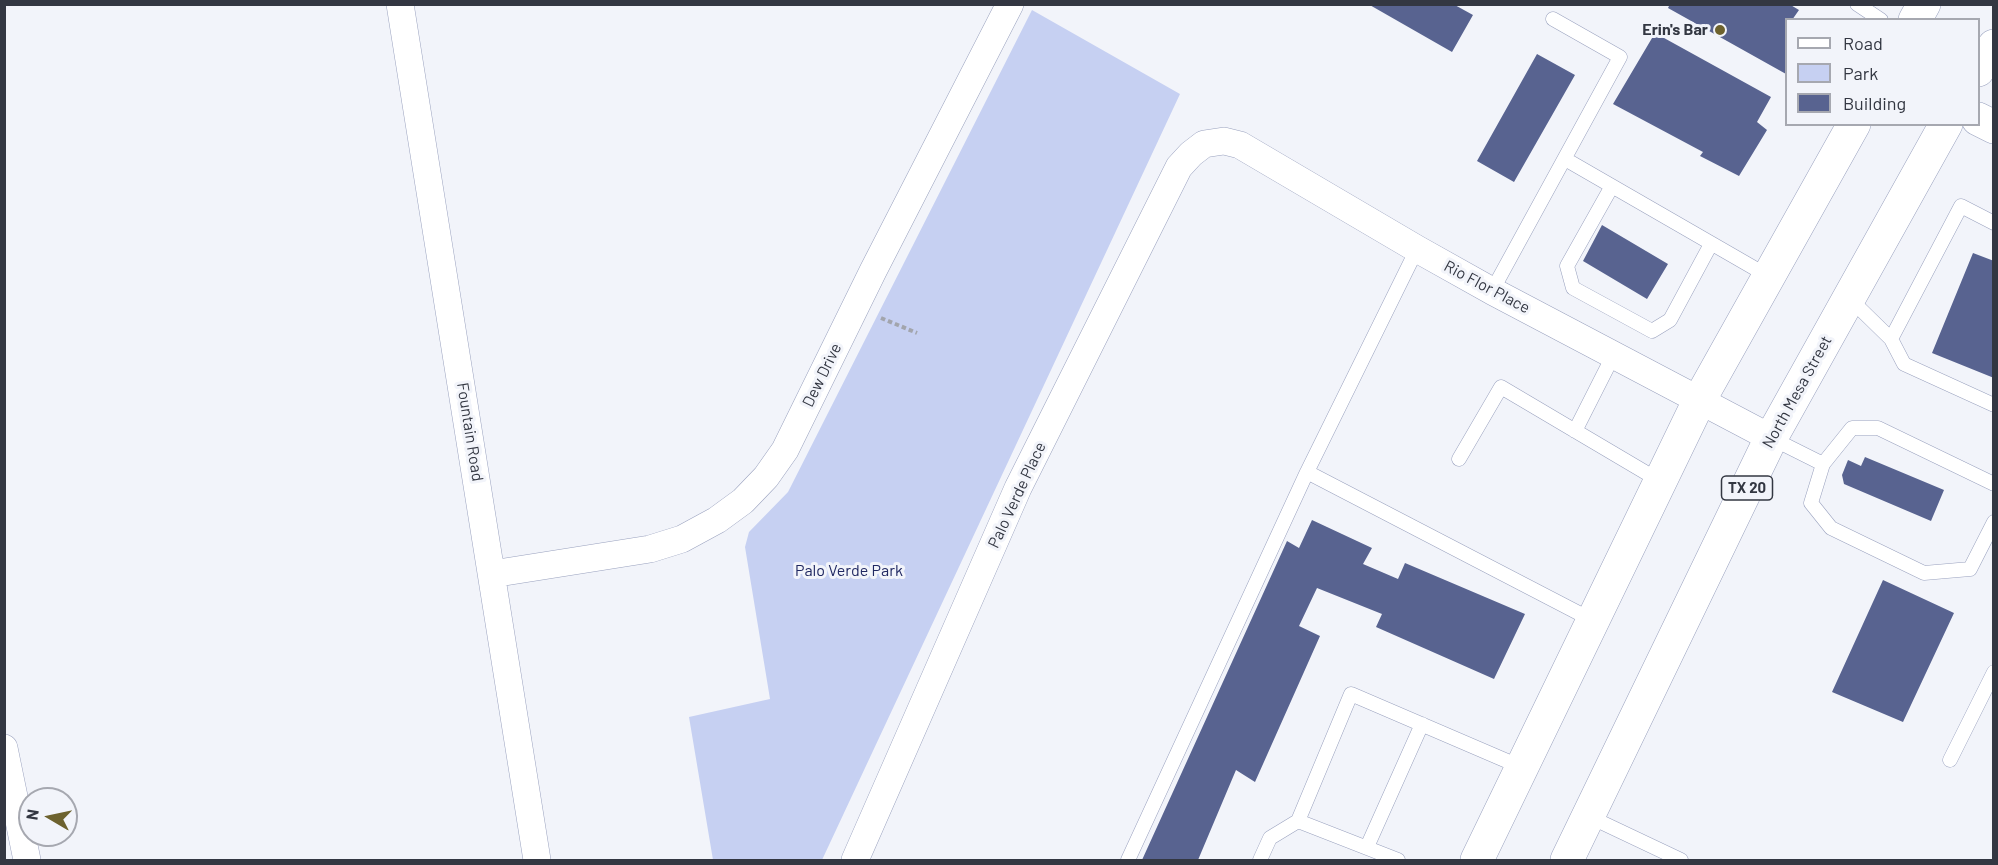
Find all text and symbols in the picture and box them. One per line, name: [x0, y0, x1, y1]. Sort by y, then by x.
legend: [1785, 18, 1980, 126]
place label: Erin's Bar: [1642, 20, 1708, 40]
marker: Erin's Bar: [1713, 23, 1727, 37]
text: Road: [1843, 32, 1883, 54]
text: Park: [1843, 62, 1878, 84]
text: Building: [1843, 92, 1906, 114]
street label: Rio Flor Place: [1441, 256, 1533, 318]
street label: North Mesa Street: [1758, 332, 1836, 452]
street label: Dew Drive: [798, 340, 846, 410]
street label: Fountain Road: [453, 381, 487, 483]
street label: Palo Verde Place: [984, 439, 1050, 551]
road number: TX 20: [1722, 476, 1772, 500]
park label: Palo Verde Park: [795, 561, 903, 581]
north arrow: [18, 787, 78, 847]
text: N: [21, 808, 42, 821]

